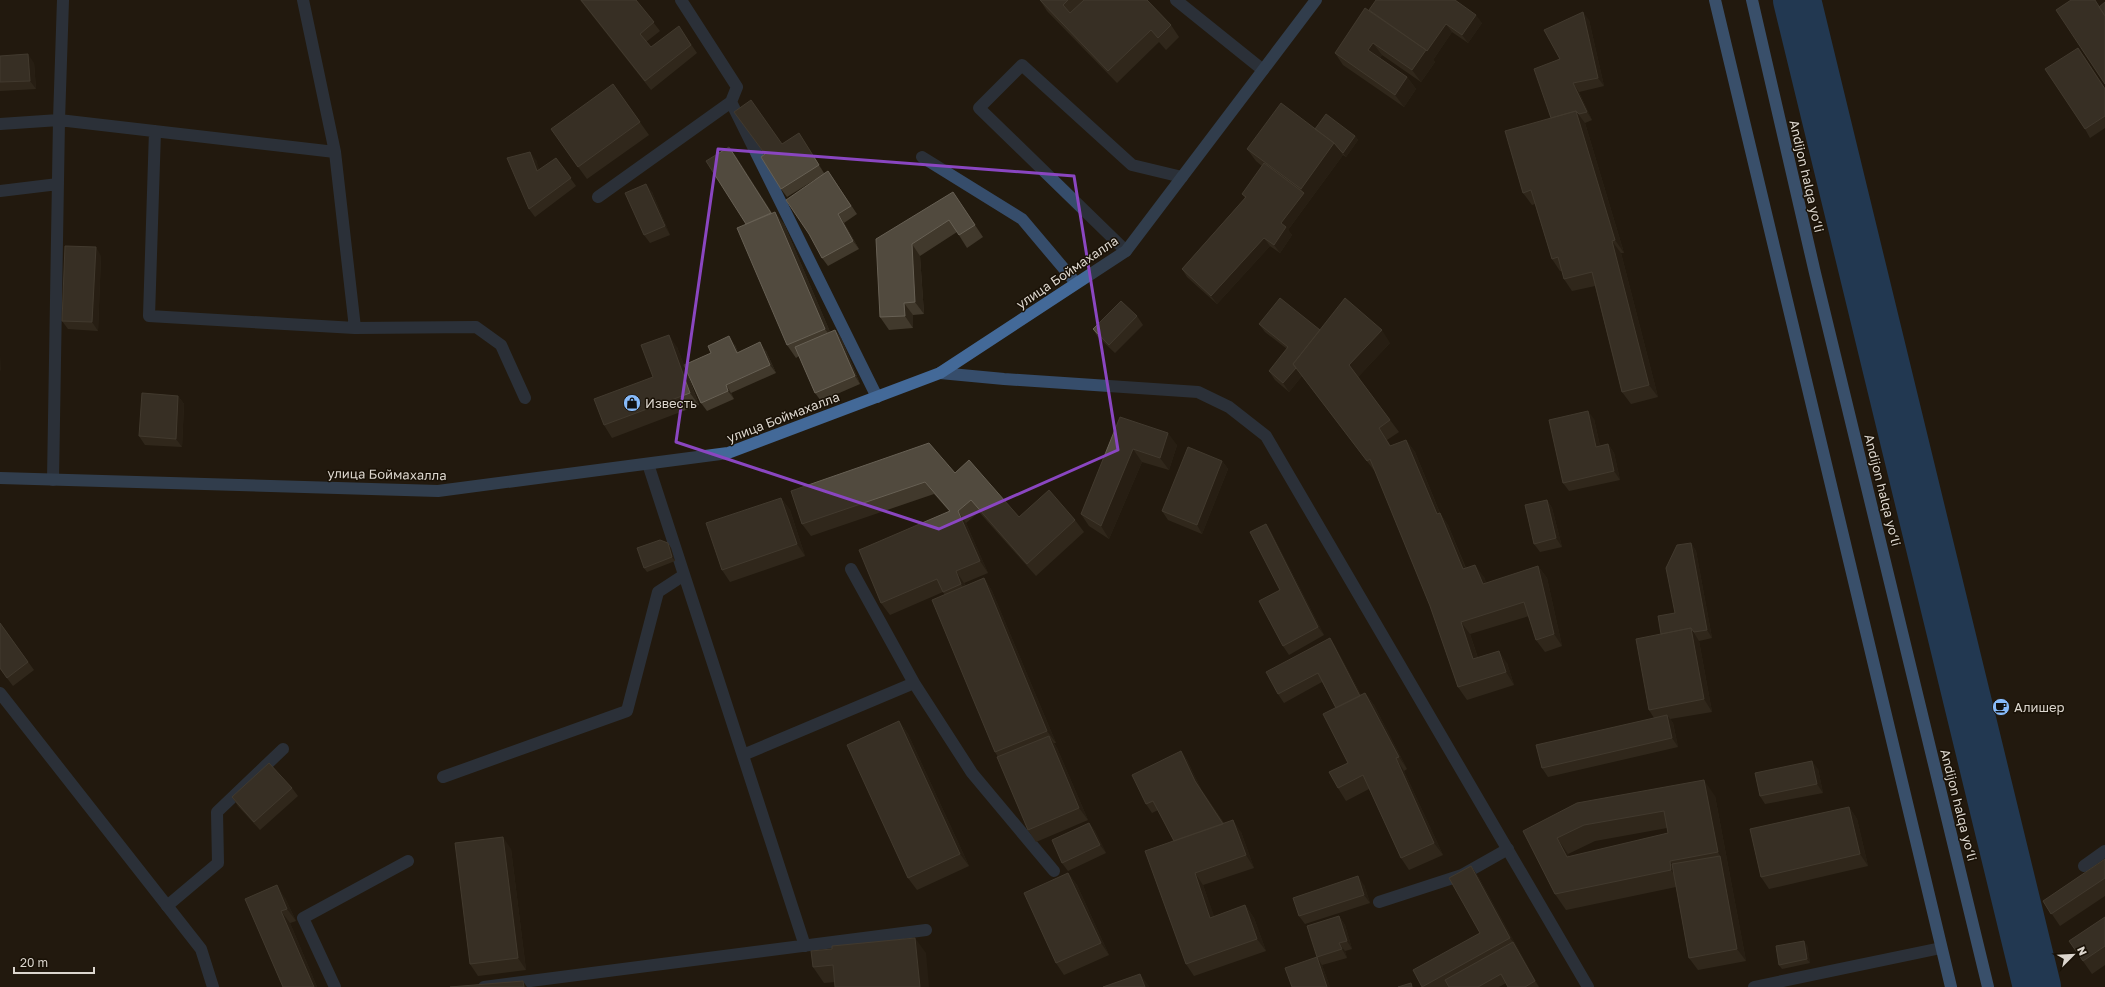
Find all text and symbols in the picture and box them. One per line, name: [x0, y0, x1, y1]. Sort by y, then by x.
street label: Andijon halqa yo‘li: [1786, 118, 1828, 234]
street label: улица Боймахалла: [1013, 232, 1121, 312]
street label: улица Боймахалла: [724, 388, 842, 446]
shop icon: Известь: [622, 393, 642, 413]
place label: Известь: [645, 395, 697, 411]
street label: Andijon halqa yo‘li: [1861, 432, 1905, 548]
street label: улица Боймахалла: [327, 465, 447, 483]
cafe icon: Алишер: [1991, 697, 2011, 717]
place label: Алишер: [2014, 699, 2065, 715]
street label: Andijon halqa yo‘li: [1937, 747, 1981, 863]
north arrow: [2053, 935, 2093, 975]
text: N: [2075, 944, 2090, 957]
scale bar: [14, 949, 94, 975]
text: 20 m: [20, 955, 48, 970]

